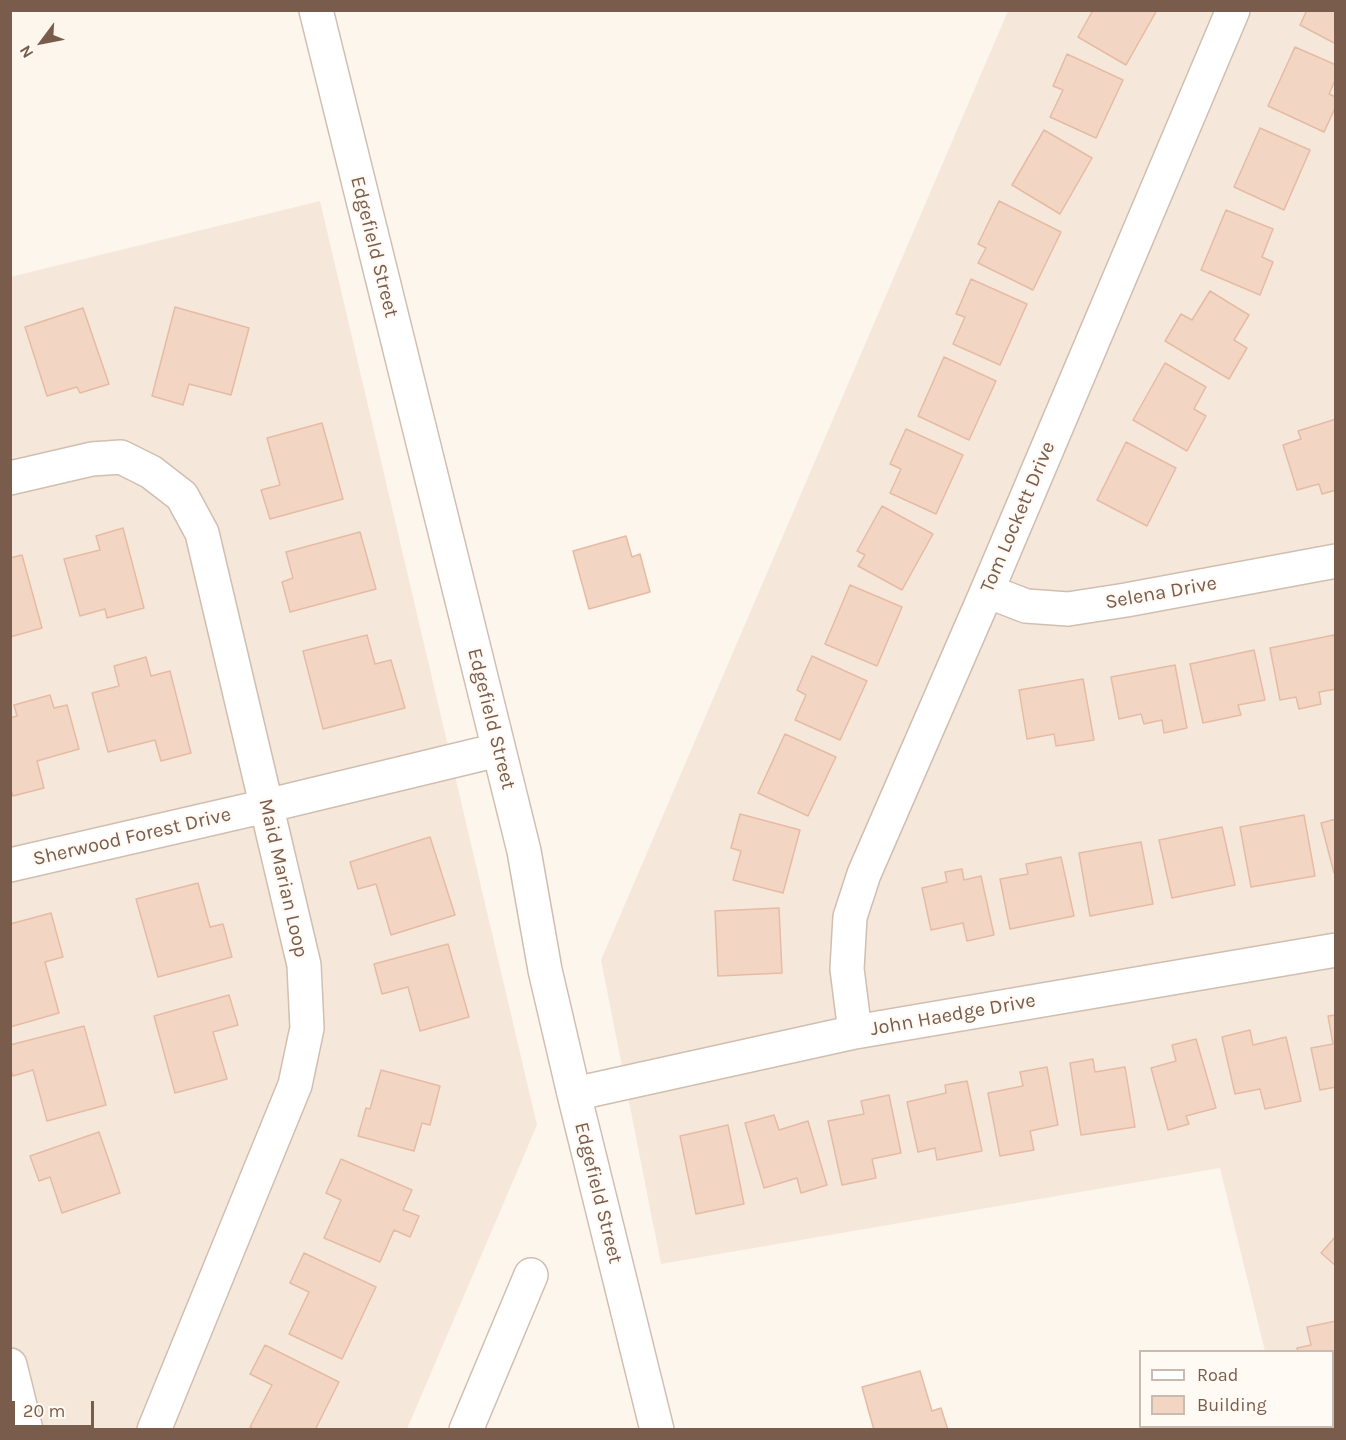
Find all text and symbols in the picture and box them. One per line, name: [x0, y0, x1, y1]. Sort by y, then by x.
north arrow: [12, 12, 72, 72]
text: N: [15, 42, 37, 62]
street label: Edgefield Street: [345, 174, 403, 320]
street label: Tom Lockett Drive: [975, 438, 1061, 596]
street label: Selena Drive: [1103, 571, 1219, 615]
street label: Edgefield Street: [462, 646, 520, 792]
street label: Maid Marian Loop: [253, 796, 313, 960]
street label: Sherwood Forest Drive: [31, 803, 233, 871]
street label: John Haedge Drive: [868, 989, 1038, 1041]
street label: Edgefield Street: [569, 1120, 627, 1266]
legend: [1139, 1350, 1334, 1428]
text: Road: [1197, 1364, 1238, 1386]
scale bar: [15, 1389, 98, 1427]
text: Building: [1197, 1394, 1267, 1416]
text: 20 m: [23, 1400, 65, 1422]

